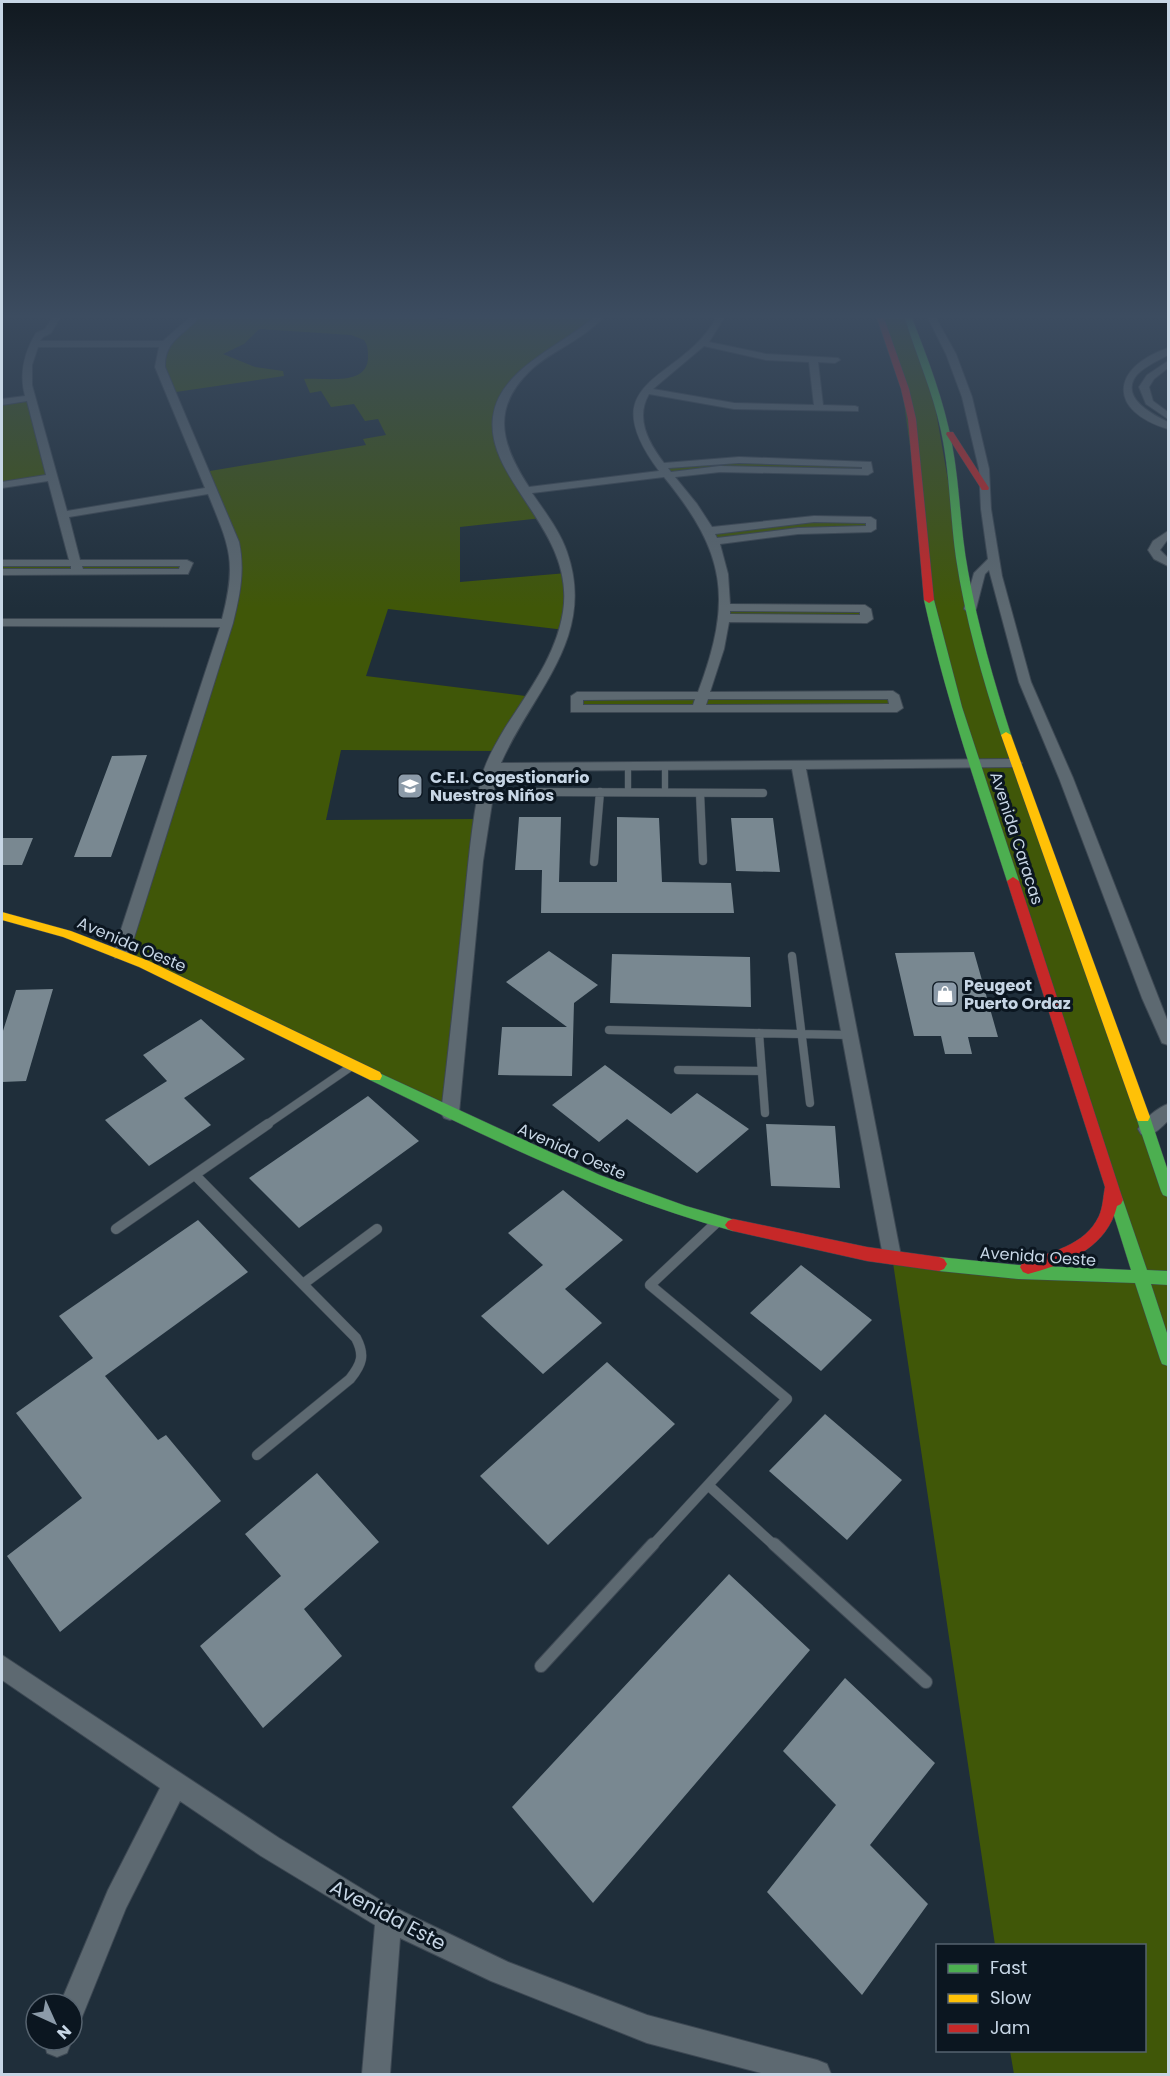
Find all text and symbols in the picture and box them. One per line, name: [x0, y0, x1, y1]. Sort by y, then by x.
place label: C.E.I. Cogestionario Nuestros Niños: [430, 766, 589, 807]
street label: Avenida Caracas: [984, 769, 1049, 908]
school or university icon: C.E.I. Cogestionario Nuestros Niños: [395, 771, 425, 801]
street label: Avenida Oeste: [74, 911, 190, 978]
place label: Peugeot Puerto Ordaz: [964, 974, 1071, 1015]
shop icon: Peugeot Puerto Ordaz: [930, 979, 960, 1009]
street label: Avenida Oeste: [514, 1117, 630, 1186]
street label: Avenida Oeste: [979, 1241, 1097, 1272]
street label: Avenida Este: [325, 1873, 451, 1957]
legend: [936, 1944, 1146, 2052]
text: Fast: [990, 1955, 1027, 1980]
text: Slow: [990, 1985, 1032, 2010]
north arrow: [24, 1992, 84, 2052]
text: Jam: [990, 2015, 1030, 2040]
text: N: [52, 2020, 77, 2045]

